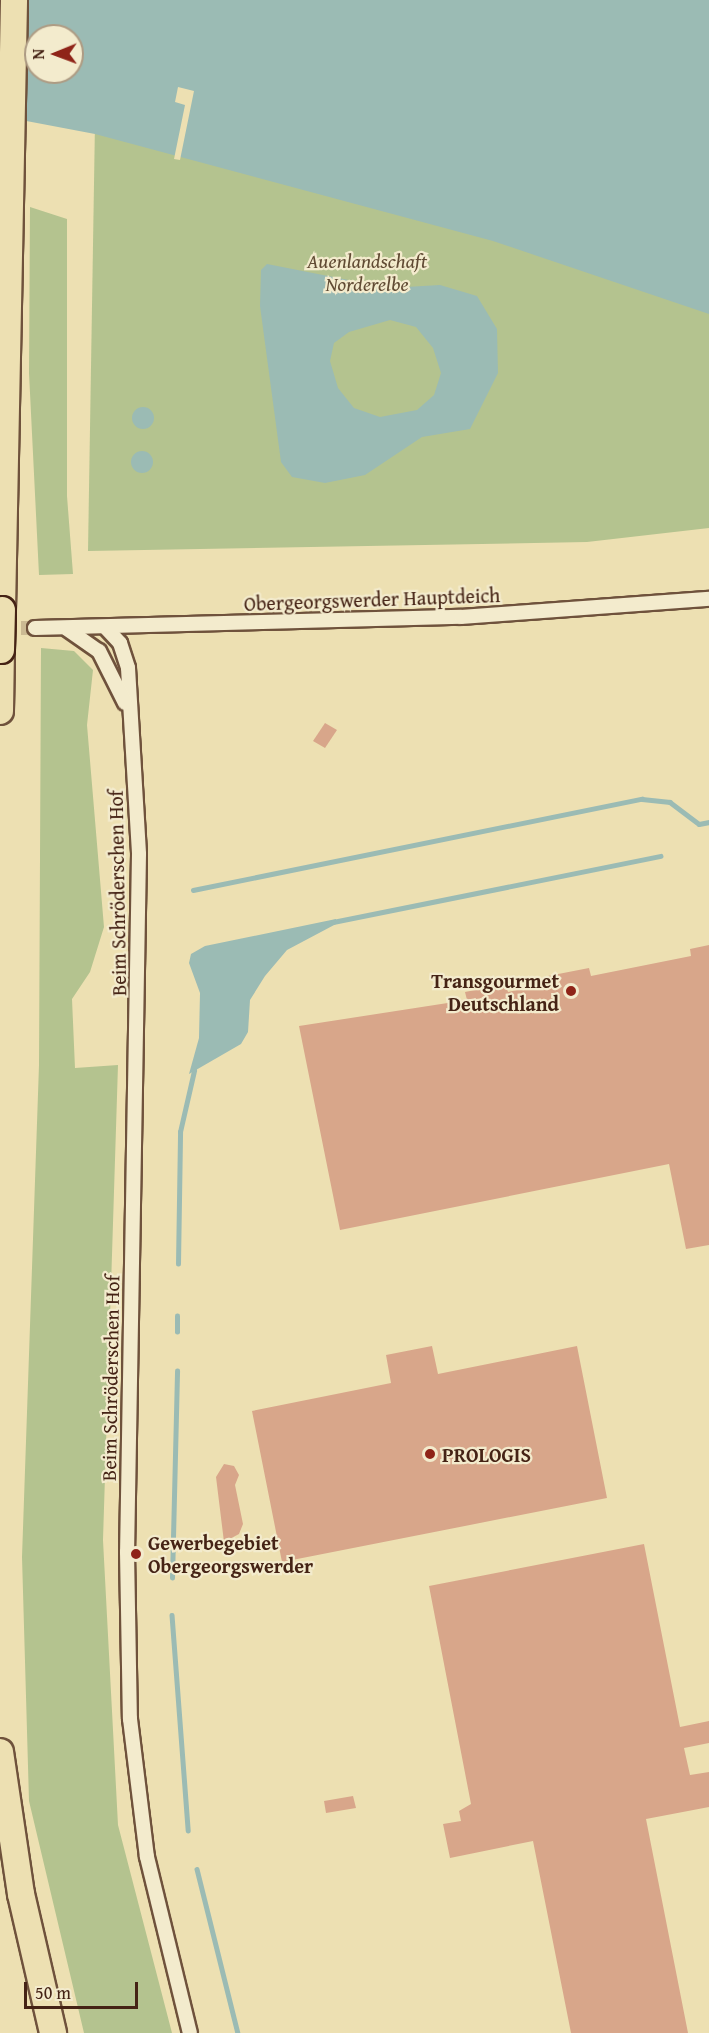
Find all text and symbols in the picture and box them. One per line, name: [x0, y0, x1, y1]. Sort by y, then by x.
north arrow: [24, 24, 84, 84]
text: N: [26, 49, 50, 60]
park label: Auenlandschaft Norderelbe: [307, 249, 427, 296]
street label: Obergeorgswerder Hauptdeich: [243, 583, 501, 615]
street label: Beim Schröderschen Hof: [103, 790, 131, 996]
place label: Transgourmet Deutschland: [431, 968, 559, 1015]
marker: Transgourmet Deutschland: [564, 984, 578, 998]
street label: Beim Schröderschen Hof: [96, 1275, 124, 1481]
place label: PROLOGIS: [442, 1442, 531, 1466]
marker: PROLOGIS: [423, 1447, 437, 1461]
place label: Gewerbegebiet Obergeorgswerder: [148, 1530, 313, 1577]
marker: Gewerbegebiet Obergeorgswerder: [129, 1547, 143, 1561]
scale bar: [27, 1970, 141, 2008]
text: 50 m: [35, 1979, 71, 2006]

